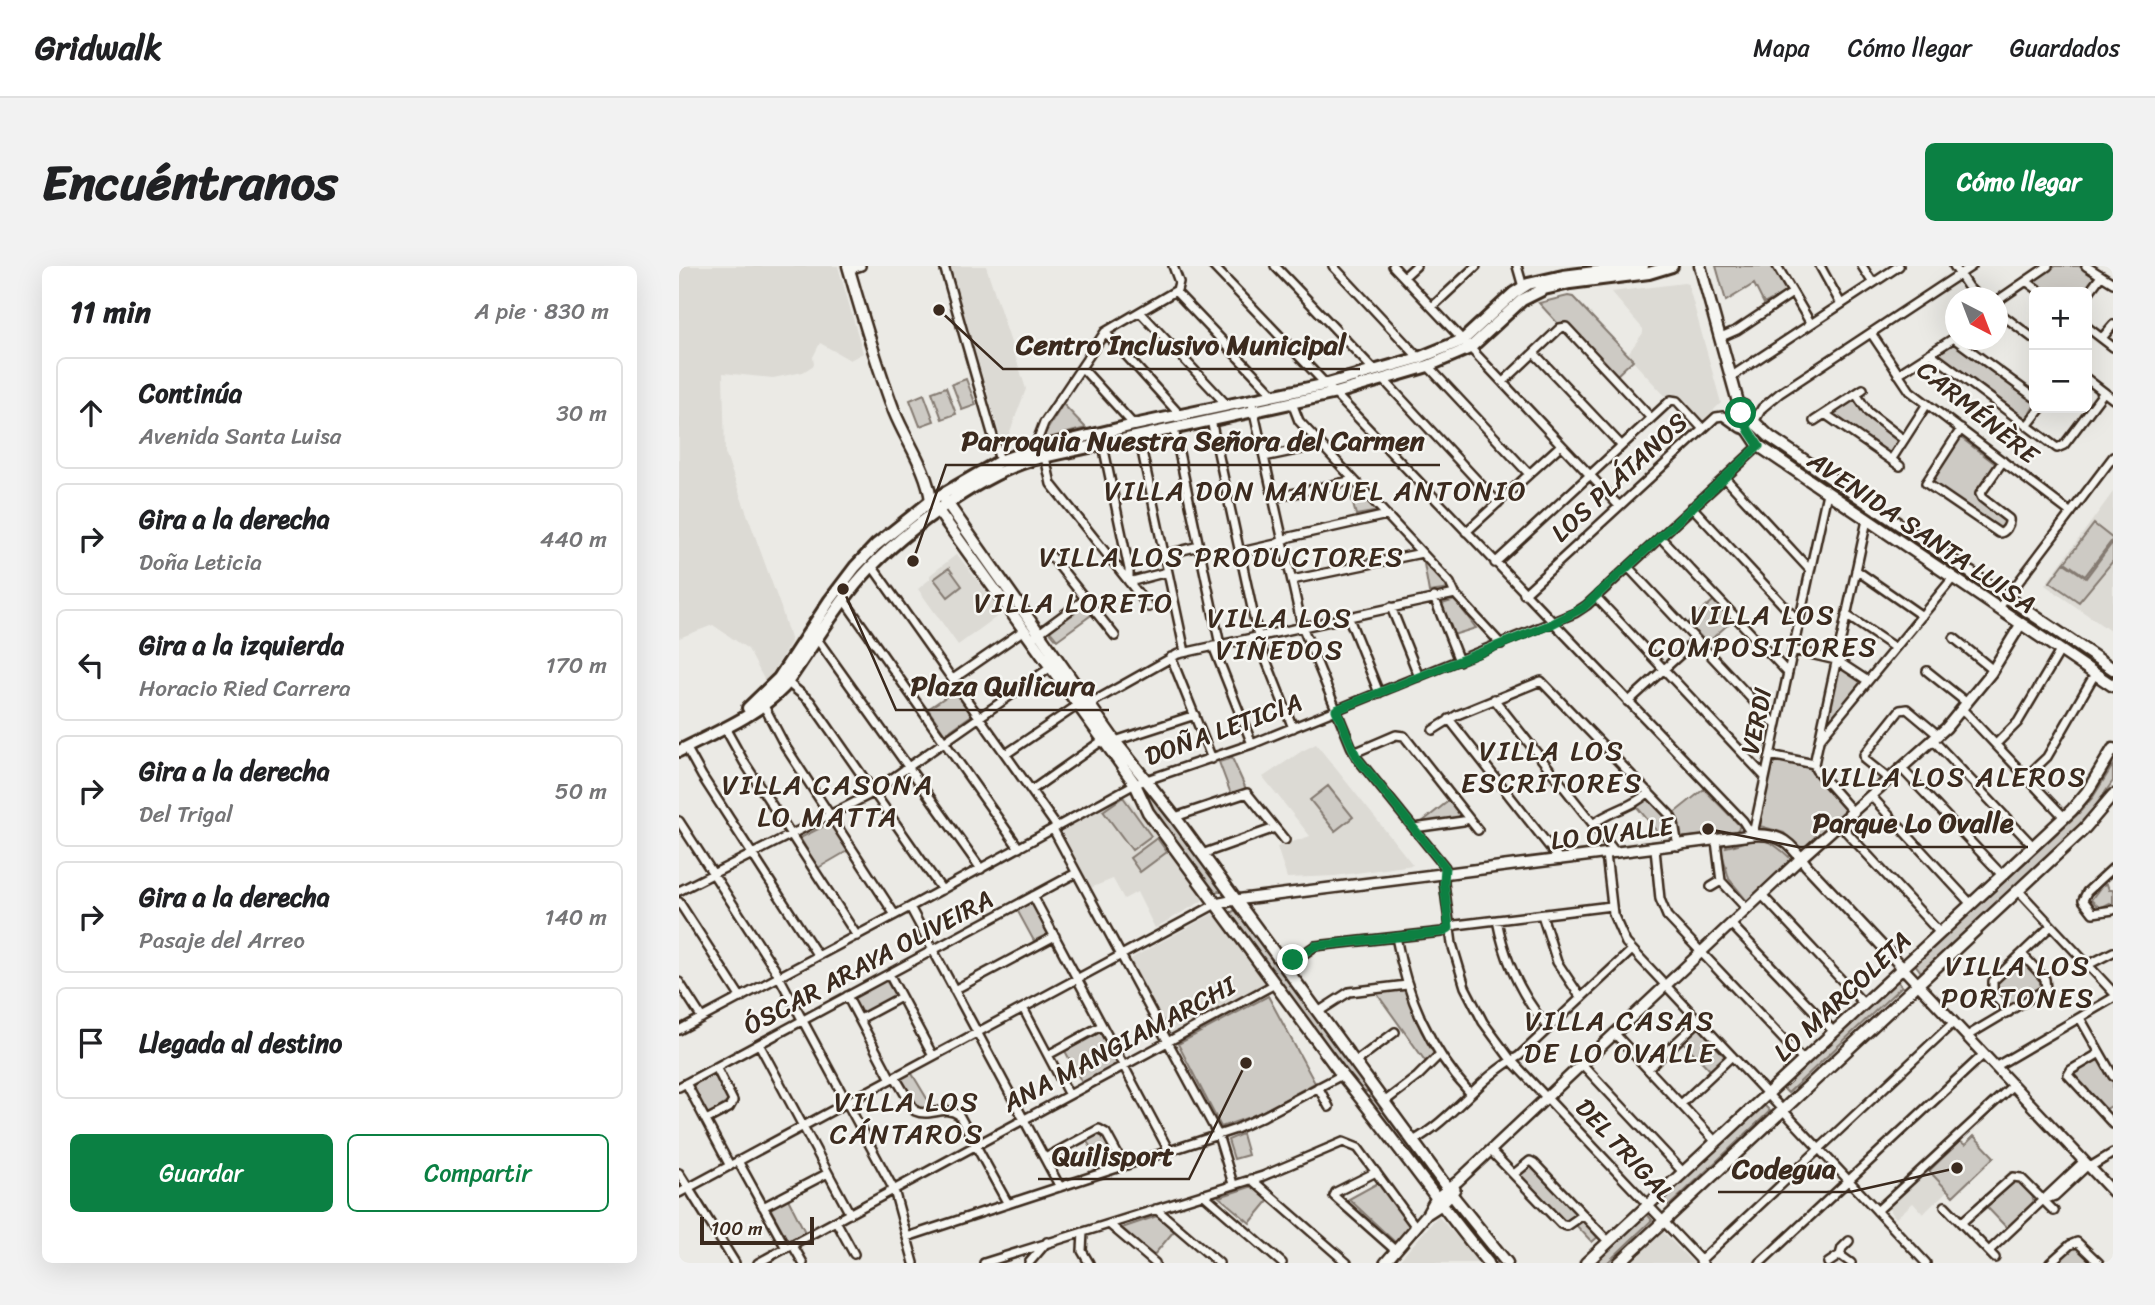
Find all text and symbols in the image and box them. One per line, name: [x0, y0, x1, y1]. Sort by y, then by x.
text: Gridwalk: [35, 19, 162, 77]
text: Mapa: [1753, 27, 1810, 69]
text: Cómo llegar: [1848, 27, 1972, 69]
text: Guardados: [2010, 27, 2120, 69]
text: Encuéntranos: [42, 139, 338, 226]
button: Cómo llegar: [1925, 143, 2113, 221]
text: 11 min: [70, 285, 151, 339]
north arrow: [1945, 287, 2008, 350]
map controls: [2029, 287, 2092, 413]
button: +: [2029, 287, 2092, 350]
text: A pie · 830 m: [475, 291, 609, 332]
callout: Centro Inclusivo Municipal: [1003, 320, 1360, 369]
text: Centro Inclusivo Municipal: [1015, 320, 1347, 369]
street label: CARMÉNÈRE: [1906, 348, 2051, 477]
button: −: [2029, 350, 2092, 413]
text: Continúa: [139, 370, 242, 416]
text: 30 m: [556, 393, 607, 434]
icon: ahead: [72, 394, 110, 432]
route start: [1725, 397, 1756, 428]
street label: LOS PLÁTANOS: [1539, 400, 1699, 554]
text: Avenida Santa Luisa: [139, 416, 341, 457]
callout: Parroquia Nuestra Señora del Carmen: [946, 416, 1440, 465]
text: Parroquia Nuestra Señora del Carmen: [961, 416, 1426, 465]
street label: AVENIDA SANTA LUISA: [1797, 437, 2046, 626]
district label: VILLA DON MANUEL ANTONIO: [1104, 466, 1528, 515]
text: Gira a la derecha: [139, 496, 330, 542]
text: 440 m: [540, 519, 607, 560]
icon: right: [72, 520, 110, 558]
district label: VILLA LOS PRODUCTORES: [1039, 532, 1405, 581]
text: Doña Leticia: [139, 542, 262, 583]
district label: VILLA LORETO: [974, 578, 1174, 627]
district label: VILLA LOS COMPOSITORES: [1648, 590, 1878, 671]
district label: VILLA LOS VIÑEDOS: [1207, 593, 1353, 674]
text: Gira a la izquierda: [139, 622, 344, 668]
text: 170 m: [546, 645, 607, 686]
icon: left: [72, 646, 110, 684]
callout: Plaza Quilicura: [896, 661, 1109, 710]
text: Plaza Quilicura: [911, 661, 1095, 710]
text: Horacio Ried Carrera: [139, 668, 351, 709]
street label: DOÑA LETICIA: [1138, 679, 1308, 779]
street label: VERDI: [1726, 683, 1786, 759]
district label: VILLA LOS ESCRITORES: [1461, 726, 1643, 807]
text: Gira a la derecha: [139, 748, 330, 794]
district label: VILLA LOS ALEROS: [1821, 752, 2087, 801]
district label: VILLA CASONA LO MATTA: [722, 760, 934, 841]
text: 50 m: [555, 771, 607, 812]
icon: right: [72, 772, 110, 810]
text: Del Trigal: [139, 794, 233, 835]
callout: Parque Lo Ovalle: [1798, 798, 2028, 847]
text: Parque Lo Ovalle: [1812, 798, 2014, 847]
street label: LO OVALLE: [1548, 802, 1678, 863]
text: Gira a la derecha: [139, 874, 330, 920]
street label: ÓSCAR ARAYA OLIVEIRA: [735, 876, 1001, 1048]
text: 140 m: [545, 897, 607, 938]
icon: right: [72, 898, 110, 936]
street label: LO MARCOLETA: [1762, 919, 1922, 1073]
text: Pasaje del Arreo: [139, 920, 305, 961]
district label: VILLA LOS PORTONES: [1941, 941, 2095, 1022]
route end: [1277, 944, 1308, 975]
street label: ANA MANGIAMARCHI: [993, 962, 1246, 1126]
district label: VILLA CASAS DE LO OVALLE: [1524, 996, 1716, 1077]
text: Llegada al destino: [139, 1020, 342, 1066]
icon: arrive: [72, 1024, 110, 1062]
district label: VILLA LOS CÁNTAROS: [830, 1077, 984, 1158]
street label: DEL TRIGAL: [1564, 1087, 1686, 1213]
callout: Quilisport: [1038, 1130, 1189, 1179]
text: Quilisport: [1052, 1131, 1175, 1180]
button: Guardar: [70, 1134, 333, 1212]
button: Compartir: [347, 1134, 609, 1212]
callout: Codegua: [1718, 1143, 1850, 1192]
text: Codegua: [1731, 1144, 1836, 1193]
text: 100 m: [711, 1212, 763, 1245]
scale bar: [700, 1214, 814, 1246]

